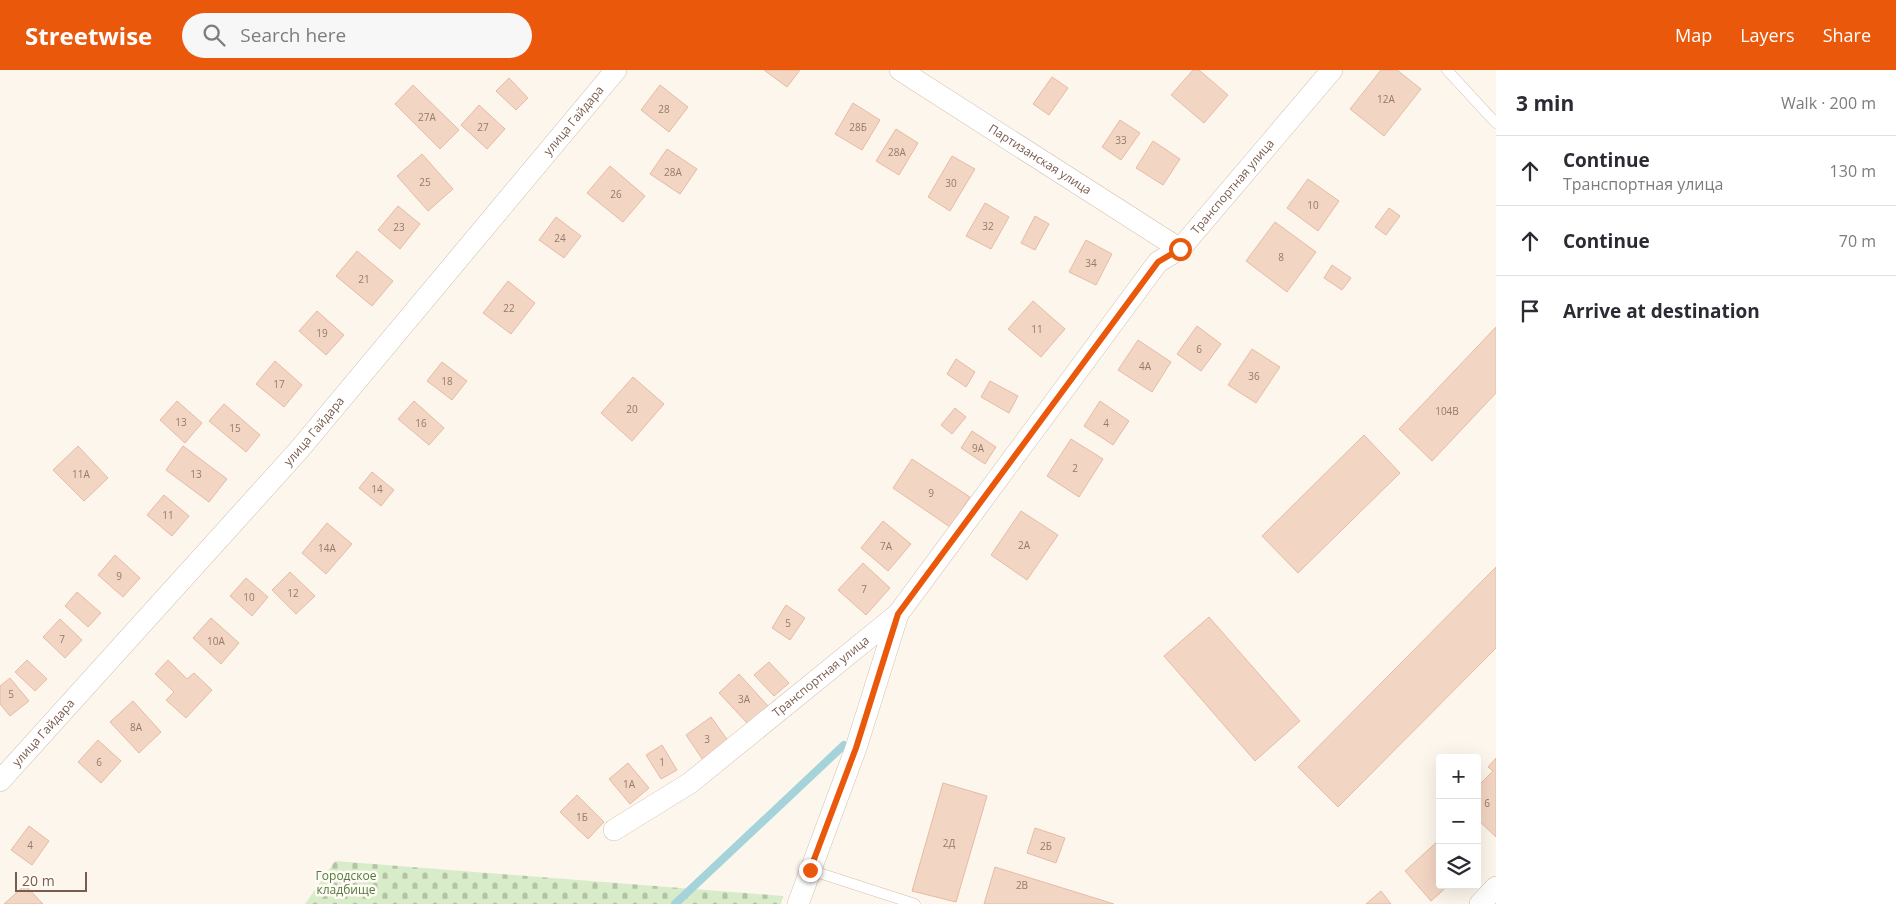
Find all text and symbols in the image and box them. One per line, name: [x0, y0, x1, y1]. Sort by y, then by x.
search box: [182, 13, 532, 58]
text: Streetwise: [25, 19, 152, 52]
icon: search: [200, 21, 228, 49]
text: Search here: [240, 22, 346, 48]
text: Map: [1675, 23, 1712, 47]
text: Layers: [1740, 23, 1795, 47]
text: Share: [1823, 23, 1871, 47]
street label: улица Гайдара: [539, 82, 607, 159]
text: 3 min: [1516, 89, 1574, 117]
house number: 12А: [1377, 92, 1396, 106]
text: Walk · 200 m: [1781, 92, 1876, 114]
house number: 28: [658, 102, 670, 116]
house number: 27А: [418, 110, 437, 124]
house number: 27: [477, 120, 489, 134]
house number: 28Б: [849, 120, 867, 134]
street label: Партизанская улица: [985, 120, 1095, 198]
house number: 33: [1115, 133, 1127, 147]
street label: Транспортная улица: [1187, 135, 1278, 238]
house number: 28А: [888, 145, 907, 159]
text: Continue: [1563, 147, 1650, 173]
icon: ahead: [1516, 157, 1544, 185]
text: 130 m: [1830, 160, 1876, 182]
house number: 28А: [664, 165, 683, 179]
text: Транспортная улица: [1563, 173, 1723, 195]
house number: 25: [419, 175, 431, 189]
house number: 30: [945, 176, 957, 190]
house number: 26: [610, 187, 622, 201]
house number: 10: [1307, 198, 1319, 212]
house number: 32: [982, 219, 994, 233]
house number: 23: [393, 220, 405, 234]
icon: ahead: [1516, 227, 1544, 255]
text: Continue: [1563, 228, 1650, 254]
text: 70 m: [1839, 230, 1876, 252]
house number: 24: [554, 231, 566, 245]
route start: [1169, 238, 1192, 261]
house number: 8: [1278, 250, 1284, 264]
house number: 34: [1085, 256, 1097, 270]
house number: 21: [358, 272, 370, 286]
icon: arrive: [1516, 297, 1544, 325]
text: Arrive at destination: [1563, 298, 1760, 324]
house number: 22: [503, 301, 515, 315]
house number: 11: [1031, 322, 1043, 336]
house number: 19: [316, 326, 328, 340]
house number: 6: [1196, 342, 1202, 356]
house number: 4А: [1139, 359, 1152, 373]
house number: 36: [1248, 369, 1260, 383]
house number: 18: [441, 374, 453, 388]
house number: 17: [273, 377, 285, 391]
street label: улица Гайдара: [279, 393, 348, 469]
house number: 20: [626, 402, 638, 416]
house number: 104В: [1435, 404, 1459, 418]
house number: 13: [175, 415, 187, 429]
house number: 16: [415, 416, 427, 430]
house number: 4: [1103, 416, 1109, 430]
house number: 15: [229, 421, 241, 435]
house number: 9А: [972, 441, 985, 455]
house number: 2: [1072, 461, 1078, 475]
house number: 11А: [72, 467, 91, 481]
house number: 13: [190, 467, 202, 481]
house number: 14: [371, 482, 383, 496]
house number: 9: [928, 486, 934, 500]
house number: 11: [162, 508, 174, 522]
house number: 2А: [1018, 538, 1031, 552]
house number: 7А: [880, 539, 893, 553]
house number: 14А: [318, 541, 337, 555]
house number: 9: [116, 569, 122, 583]
house number: 7: [861, 582, 867, 596]
house number: 12: [287, 586, 299, 600]
house number: 10: [243, 590, 255, 604]
house number: 5: [785, 616, 791, 630]
house number: 7: [59, 632, 65, 646]
street label: Транспортная улица: [768, 632, 873, 721]
house number: 10А: [207, 634, 226, 648]
house number: 5: [8, 687, 14, 701]
house number: 3А: [738, 692, 751, 706]
street label: улица Гайдара: [8, 695, 78, 770]
house number: 8А: [130, 720, 143, 734]
house number: 3: [704, 732, 710, 746]
map controls: [1436, 754, 1481, 889]
button: +: [1436, 754, 1481, 799]
house number: 6: [96, 755, 102, 769]
house number: 1: [659, 755, 665, 769]
house number: 1А: [623, 777, 636, 791]
house number: 6: [1484, 796, 1490, 810]
button: −: [1436, 799, 1481, 844]
house number: 1Б: [576, 810, 588, 824]
house number: 2Д: [943, 836, 955, 850]
house number: 4: [27, 838, 33, 852]
house number: 2Б: [1040, 839, 1052, 853]
button: layers: [1436, 844, 1481, 889]
route end: [799, 859, 822, 882]
park label: Городское кладбище: [316, 867, 377, 898]
scale bar: [15, 869, 88, 892]
text: 20 m: [22, 871, 55, 890]
house number: 2В: [1016, 878, 1028, 892]

